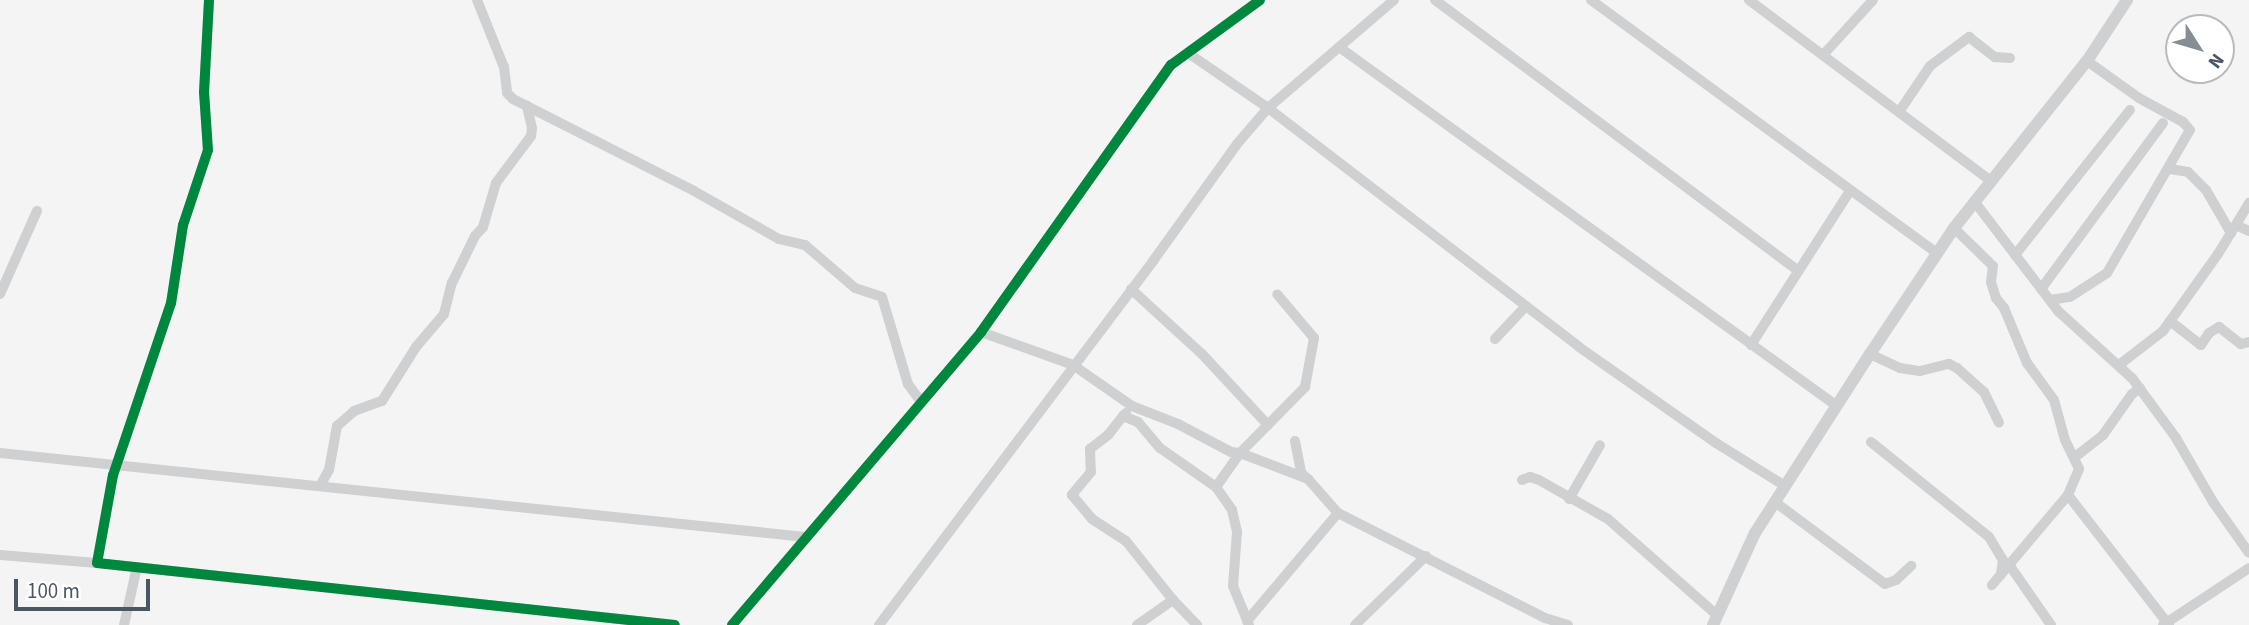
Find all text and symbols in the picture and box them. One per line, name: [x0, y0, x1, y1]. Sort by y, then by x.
north arrow: [2165, 14, 2235, 84]
text: N: [2201, 48, 2230, 74]
scale bar: [18, 566, 154, 610]
text: 100 m: [27, 576, 80, 606]

